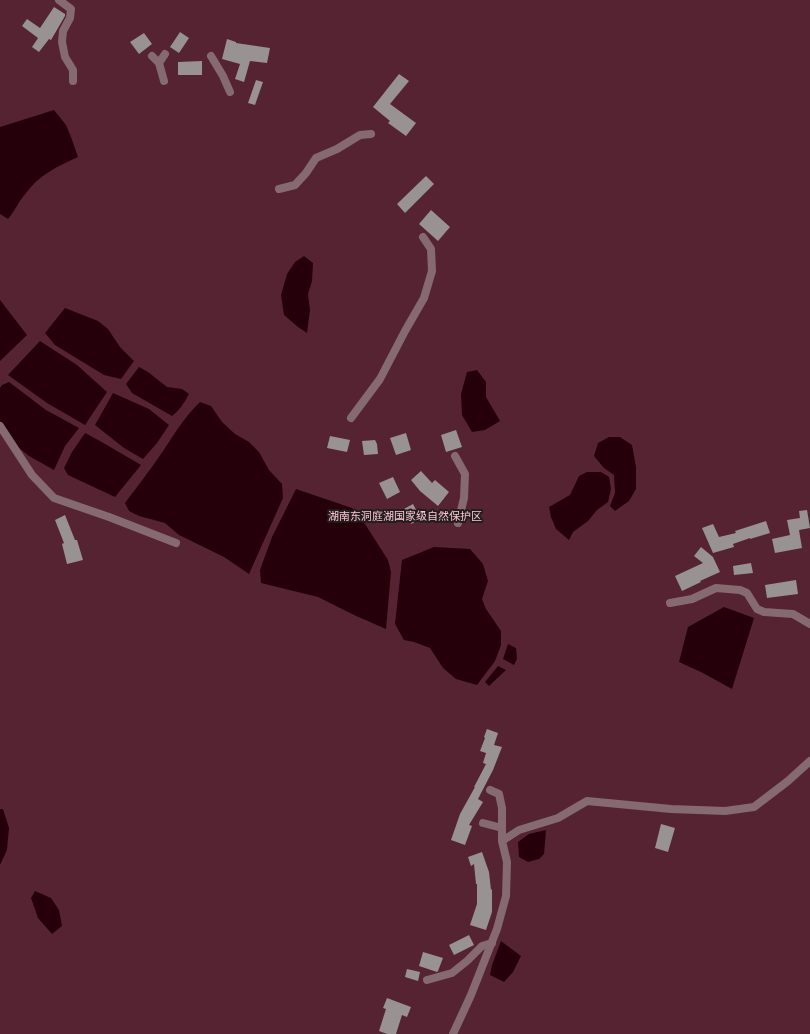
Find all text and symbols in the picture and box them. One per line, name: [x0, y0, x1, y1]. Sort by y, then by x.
park label: 湖南东洞庭湖国家级自然保护区: [328, 510, 482, 524]

